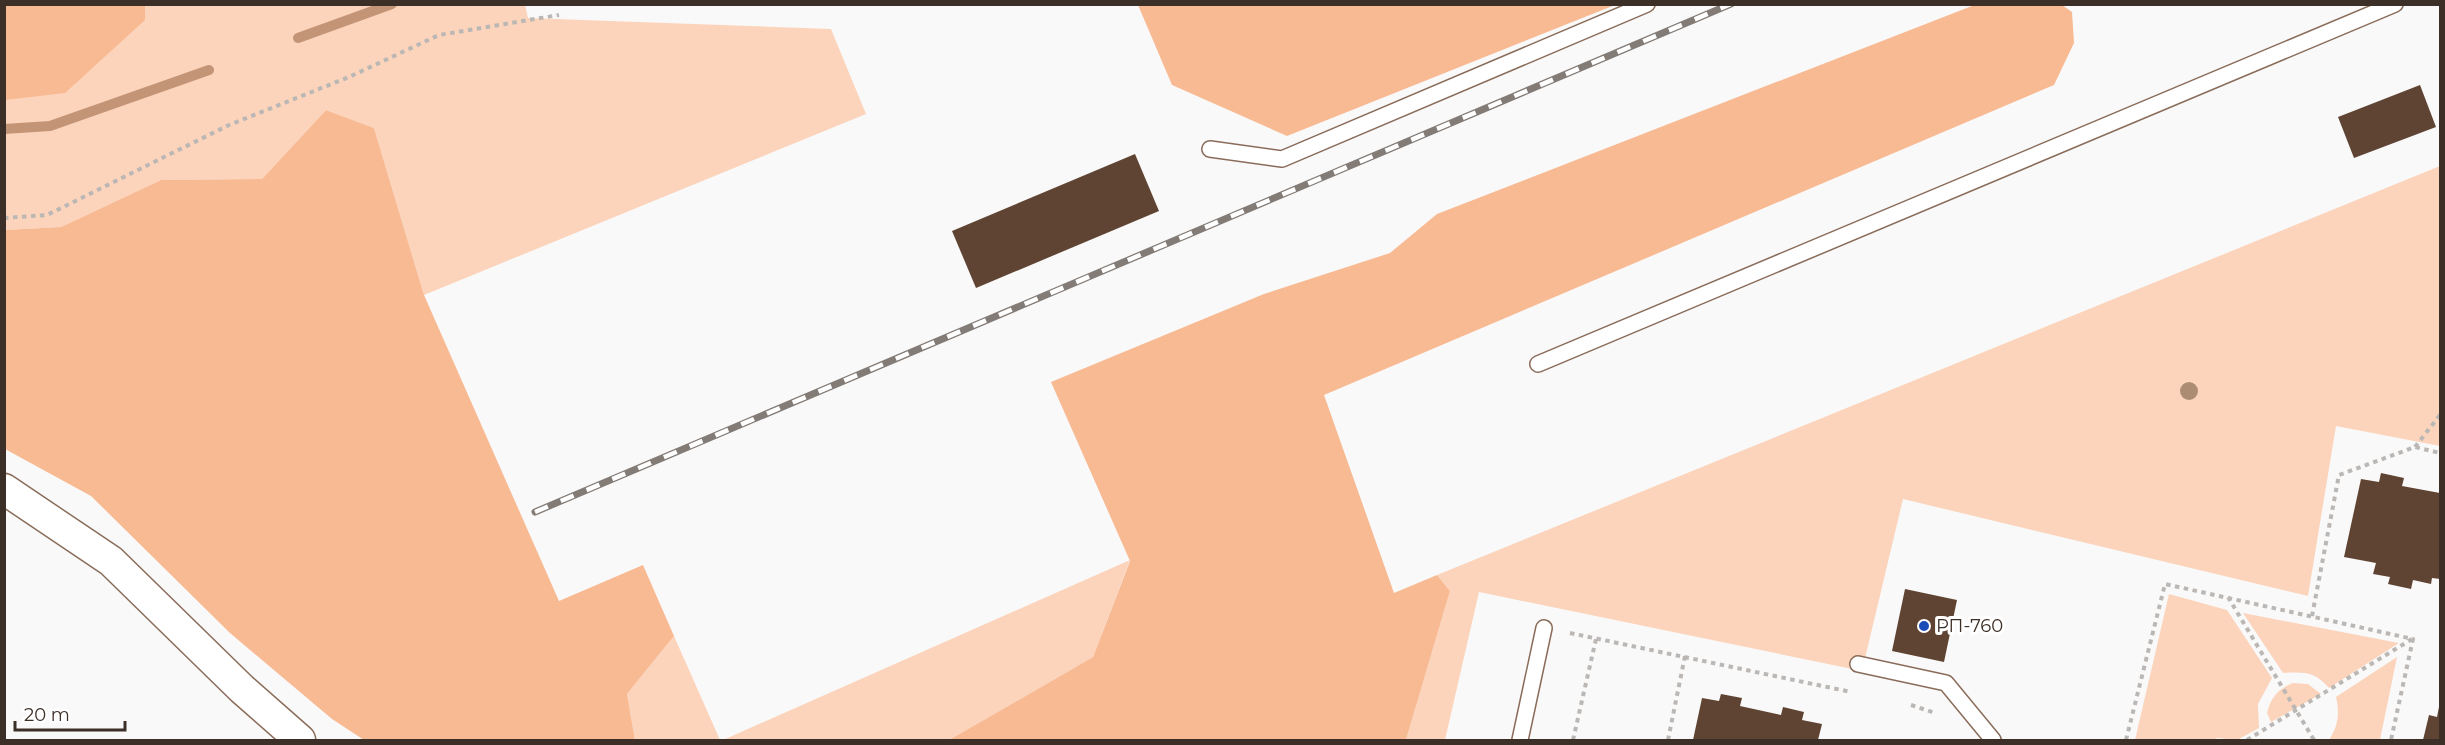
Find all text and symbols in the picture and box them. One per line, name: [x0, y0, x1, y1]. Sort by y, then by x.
place label: РП-760: [1936, 615, 2003, 637]
marker: РП-760: [1917, 619, 1931, 633]
scale bar: [15, 694, 124, 732]
text: 20 m: [24, 704, 70, 726]

